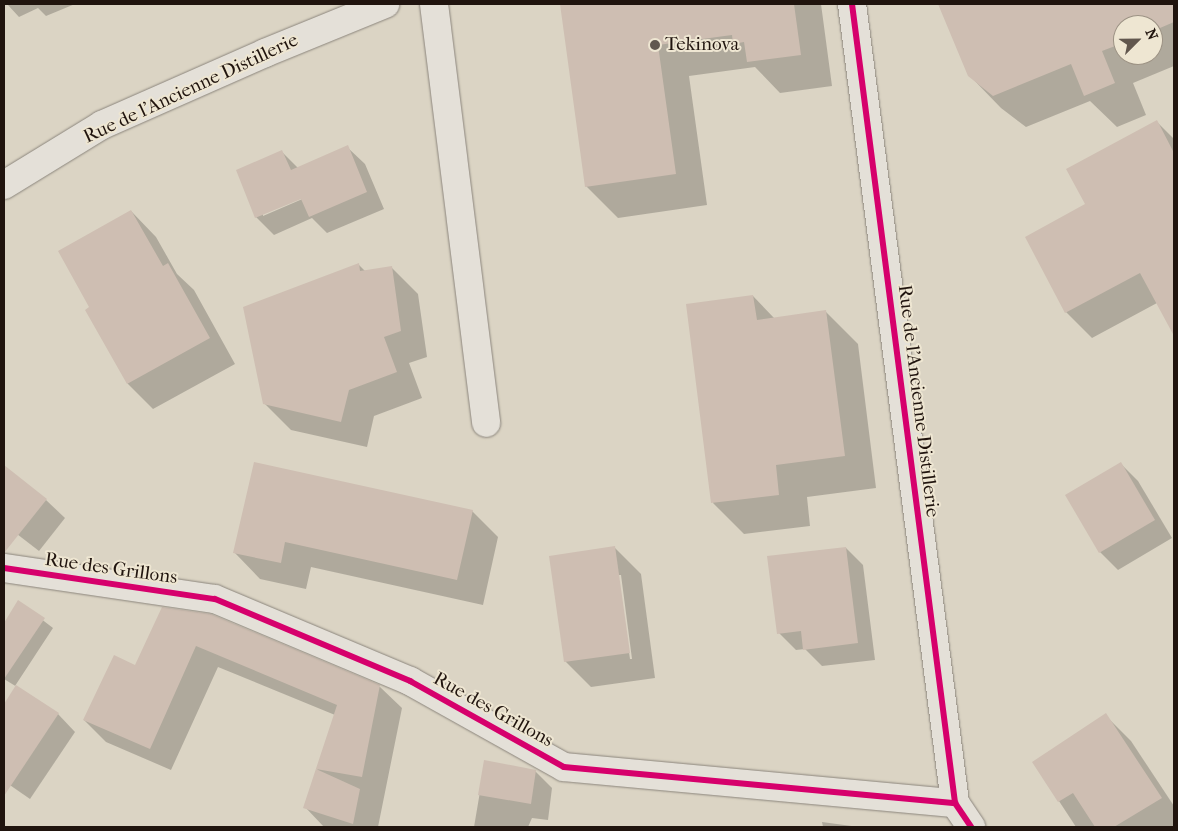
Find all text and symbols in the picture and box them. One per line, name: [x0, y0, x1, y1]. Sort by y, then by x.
north arrow: [1113, 15, 1163, 65]
text: N: [1141, 26, 1161, 43]
street label: Rue de l'Ancienne Distillerie: [80, 29, 302, 149]
place label: Tekinova: [665, 34, 739, 56]
marker: Tekinova: [649, 39, 661, 51]
street label: Rue de l'Ancienne Distillerie: [892, 283, 944, 519]
street label: Rue des Grillons: [43, 548, 179, 590]
street label: Rue des Grillons: [429, 668, 557, 752]

